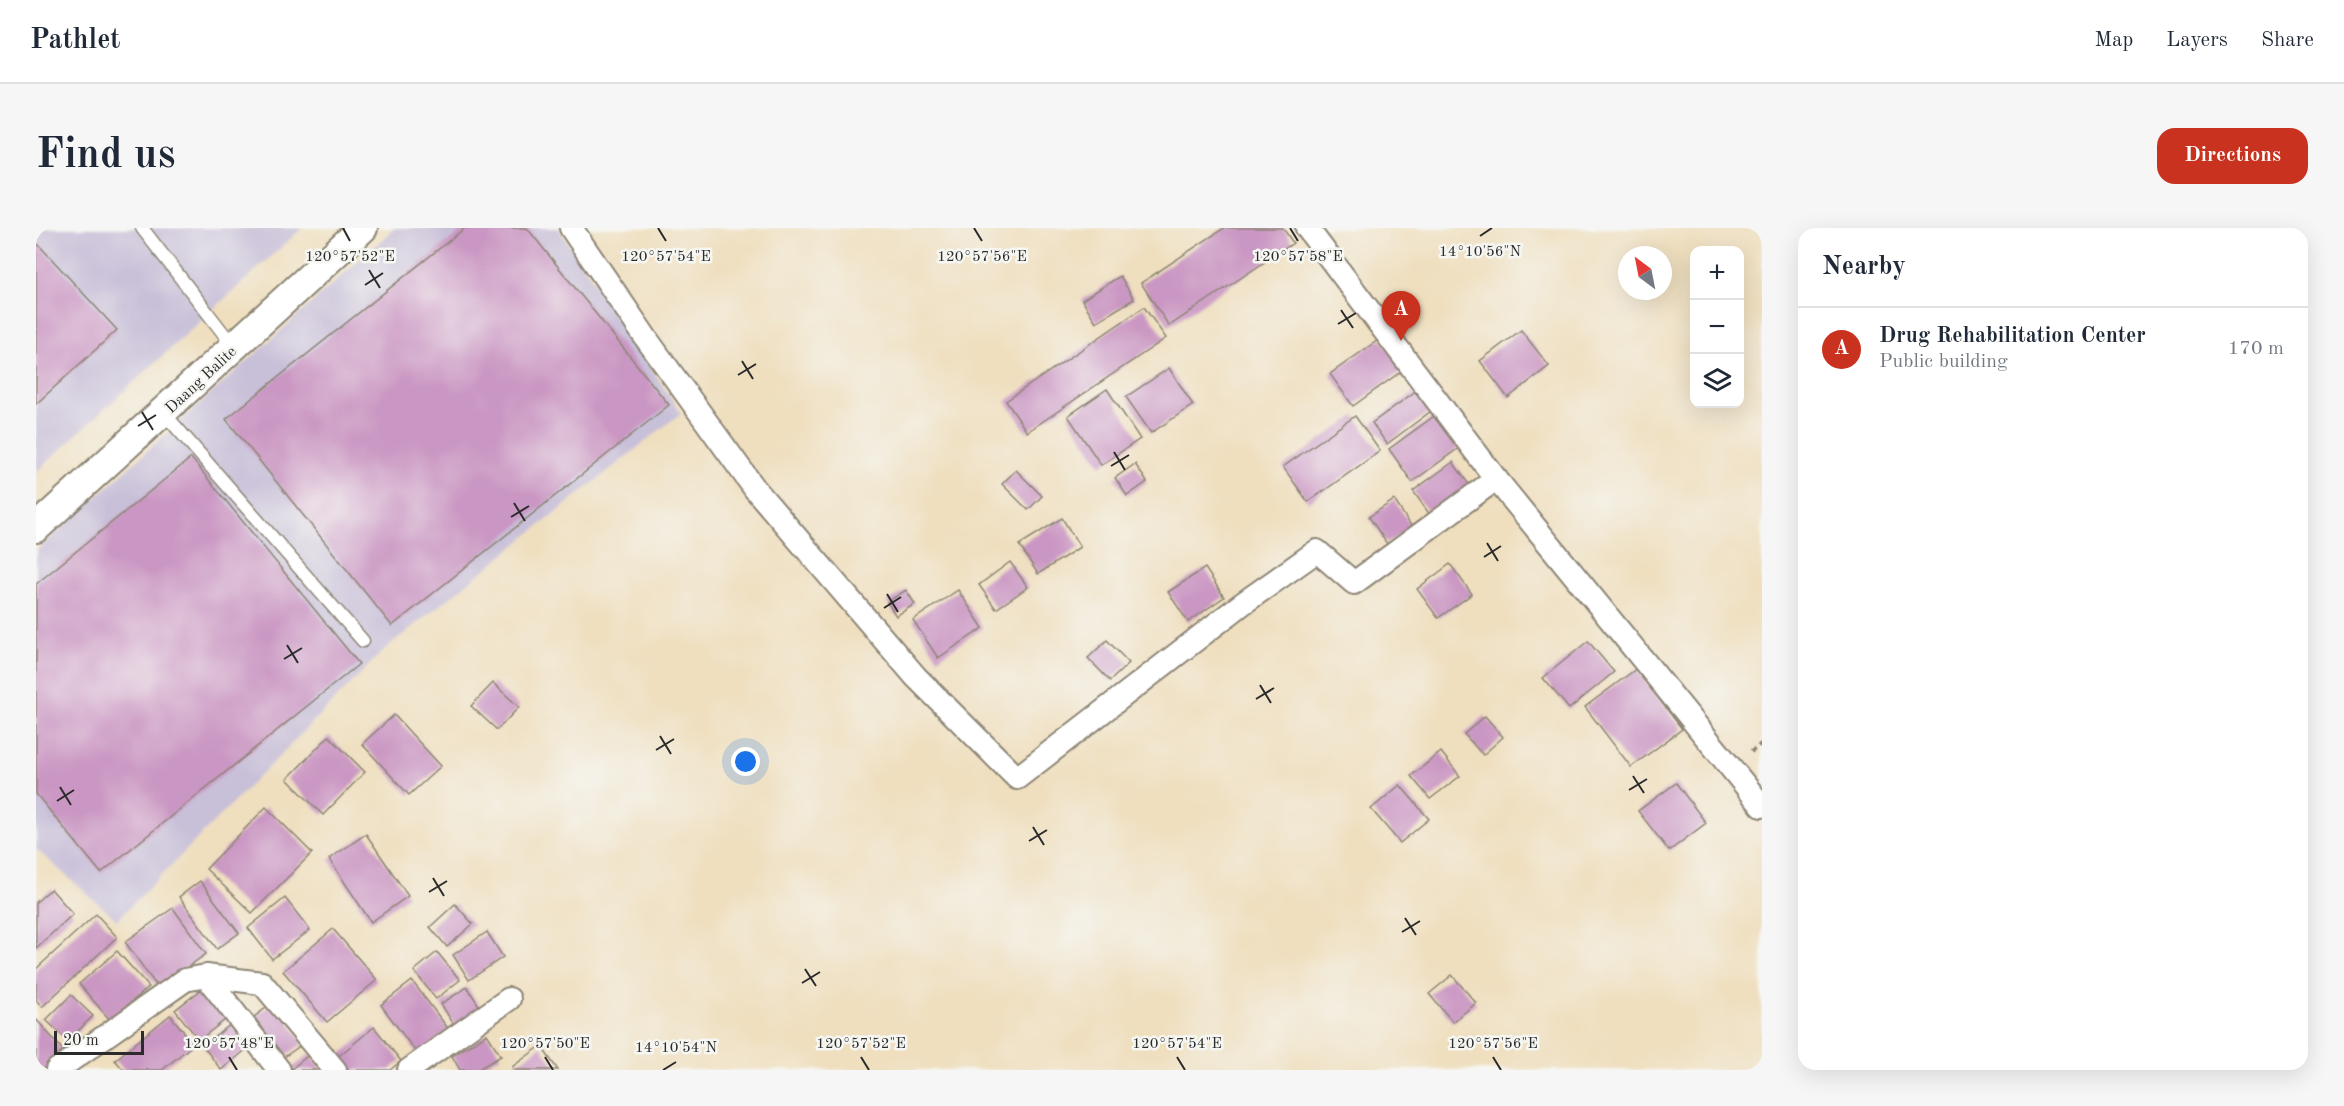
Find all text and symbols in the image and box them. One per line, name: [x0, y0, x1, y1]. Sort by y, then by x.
text: Pathlet: [30, 27, 121, 55]
text: Map: [2094, 30, 2133, 51]
text: Layers: [2166, 30, 2228, 51]
text: Share: [2261, 30, 2314, 51]
button: Directions: [2157, 128, 2308, 184]
text: Find us: [36, 135, 175, 177]
text: 14°10'56"N: [1439, 245, 1521, 260]
north arrow: [1618, 246, 1672, 300]
map controls: [1690, 246, 1744, 408]
button: +: [1690, 246, 1744, 300]
text: 120°57'52"E: [305, 250, 395, 265]
text: 120°57'54"E: [621, 250, 711, 265]
text: 120°57'56"E: [937, 250, 1027, 265]
text: 120°57'58"E: [1253, 250, 1343, 265]
text: Nearby: [1822, 254, 1906, 280]
pin: A: [1382, 291, 1420, 341]
button: −: [1690, 300, 1744, 354]
text: Drug Rehabilitation Center: [1879, 325, 2146, 347]
text: A: [1834, 339, 1849, 359]
text: 170 m: [2228, 339, 2284, 359]
street label: Daang Balite: [163, 344, 240, 417]
text: Public building: [1879, 352, 2008, 372]
button: layers: [1690, 354, 1744, 408]
your location: [731, 747, 760, 776]
scale bar: [54, 1028, 144, 1056]
text: 20 m: [63, 1033, 99, 1049]
text: 120°57'48"E: [184, 1037, 274, 1052]
text: 120°57'50"E: [500, 1037, 590, 1052]
text: 120°57'52"E: [816, 1037, 906, 1052]
text: 120°57'54"E: [1132, 1037, 1222, 1052]
text: 120°57'56"E: [1448, 1037, 1538, 1052]
text: 14°10'54"N: [635, 1041, 717, 1056]

